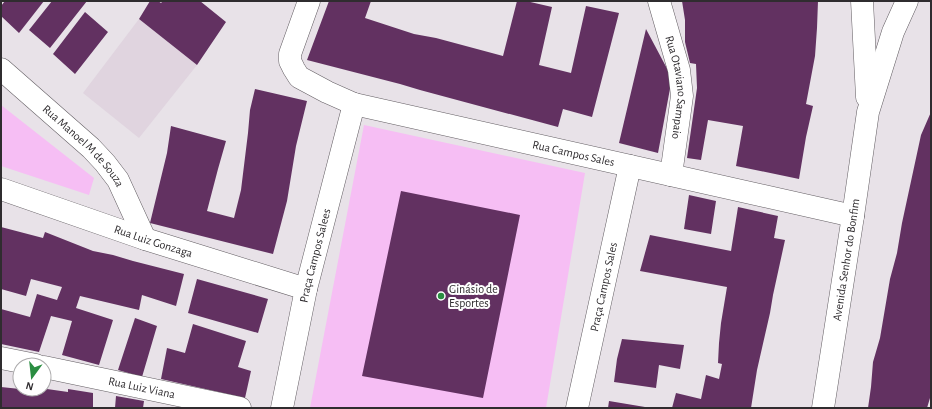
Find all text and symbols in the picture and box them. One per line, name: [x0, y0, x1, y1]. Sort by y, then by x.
street label: Rua Otaviano Sampaio: [663, 34, 688, 140]
street label: Rua Manoel M de Souza: [40, 103, 126, 189]
street label: Rua Campos Sales: [531, 138, 616, 168]
street label: Avenida Senhor do Bonfim: [831, 198, 861, 322]
street label: Praça Campos Salees: [297, 207, 333, 304]
street label: Rua Luiz Gonzaga: [113, 223, 194, 260]
street label: Praça Campos Sales: [588, 241, 619, 333]
place label: Ginásio de Esportes: [449, 283, 498, 309]
marker: Ginásio de Esportes: [436, 291, 446, 301]
north arrow: [12, 357, 52, 397]
street label: Rua Luiz Viana: [107, 375, 177, 400]
text: N: [24, 380, 35, 392]

